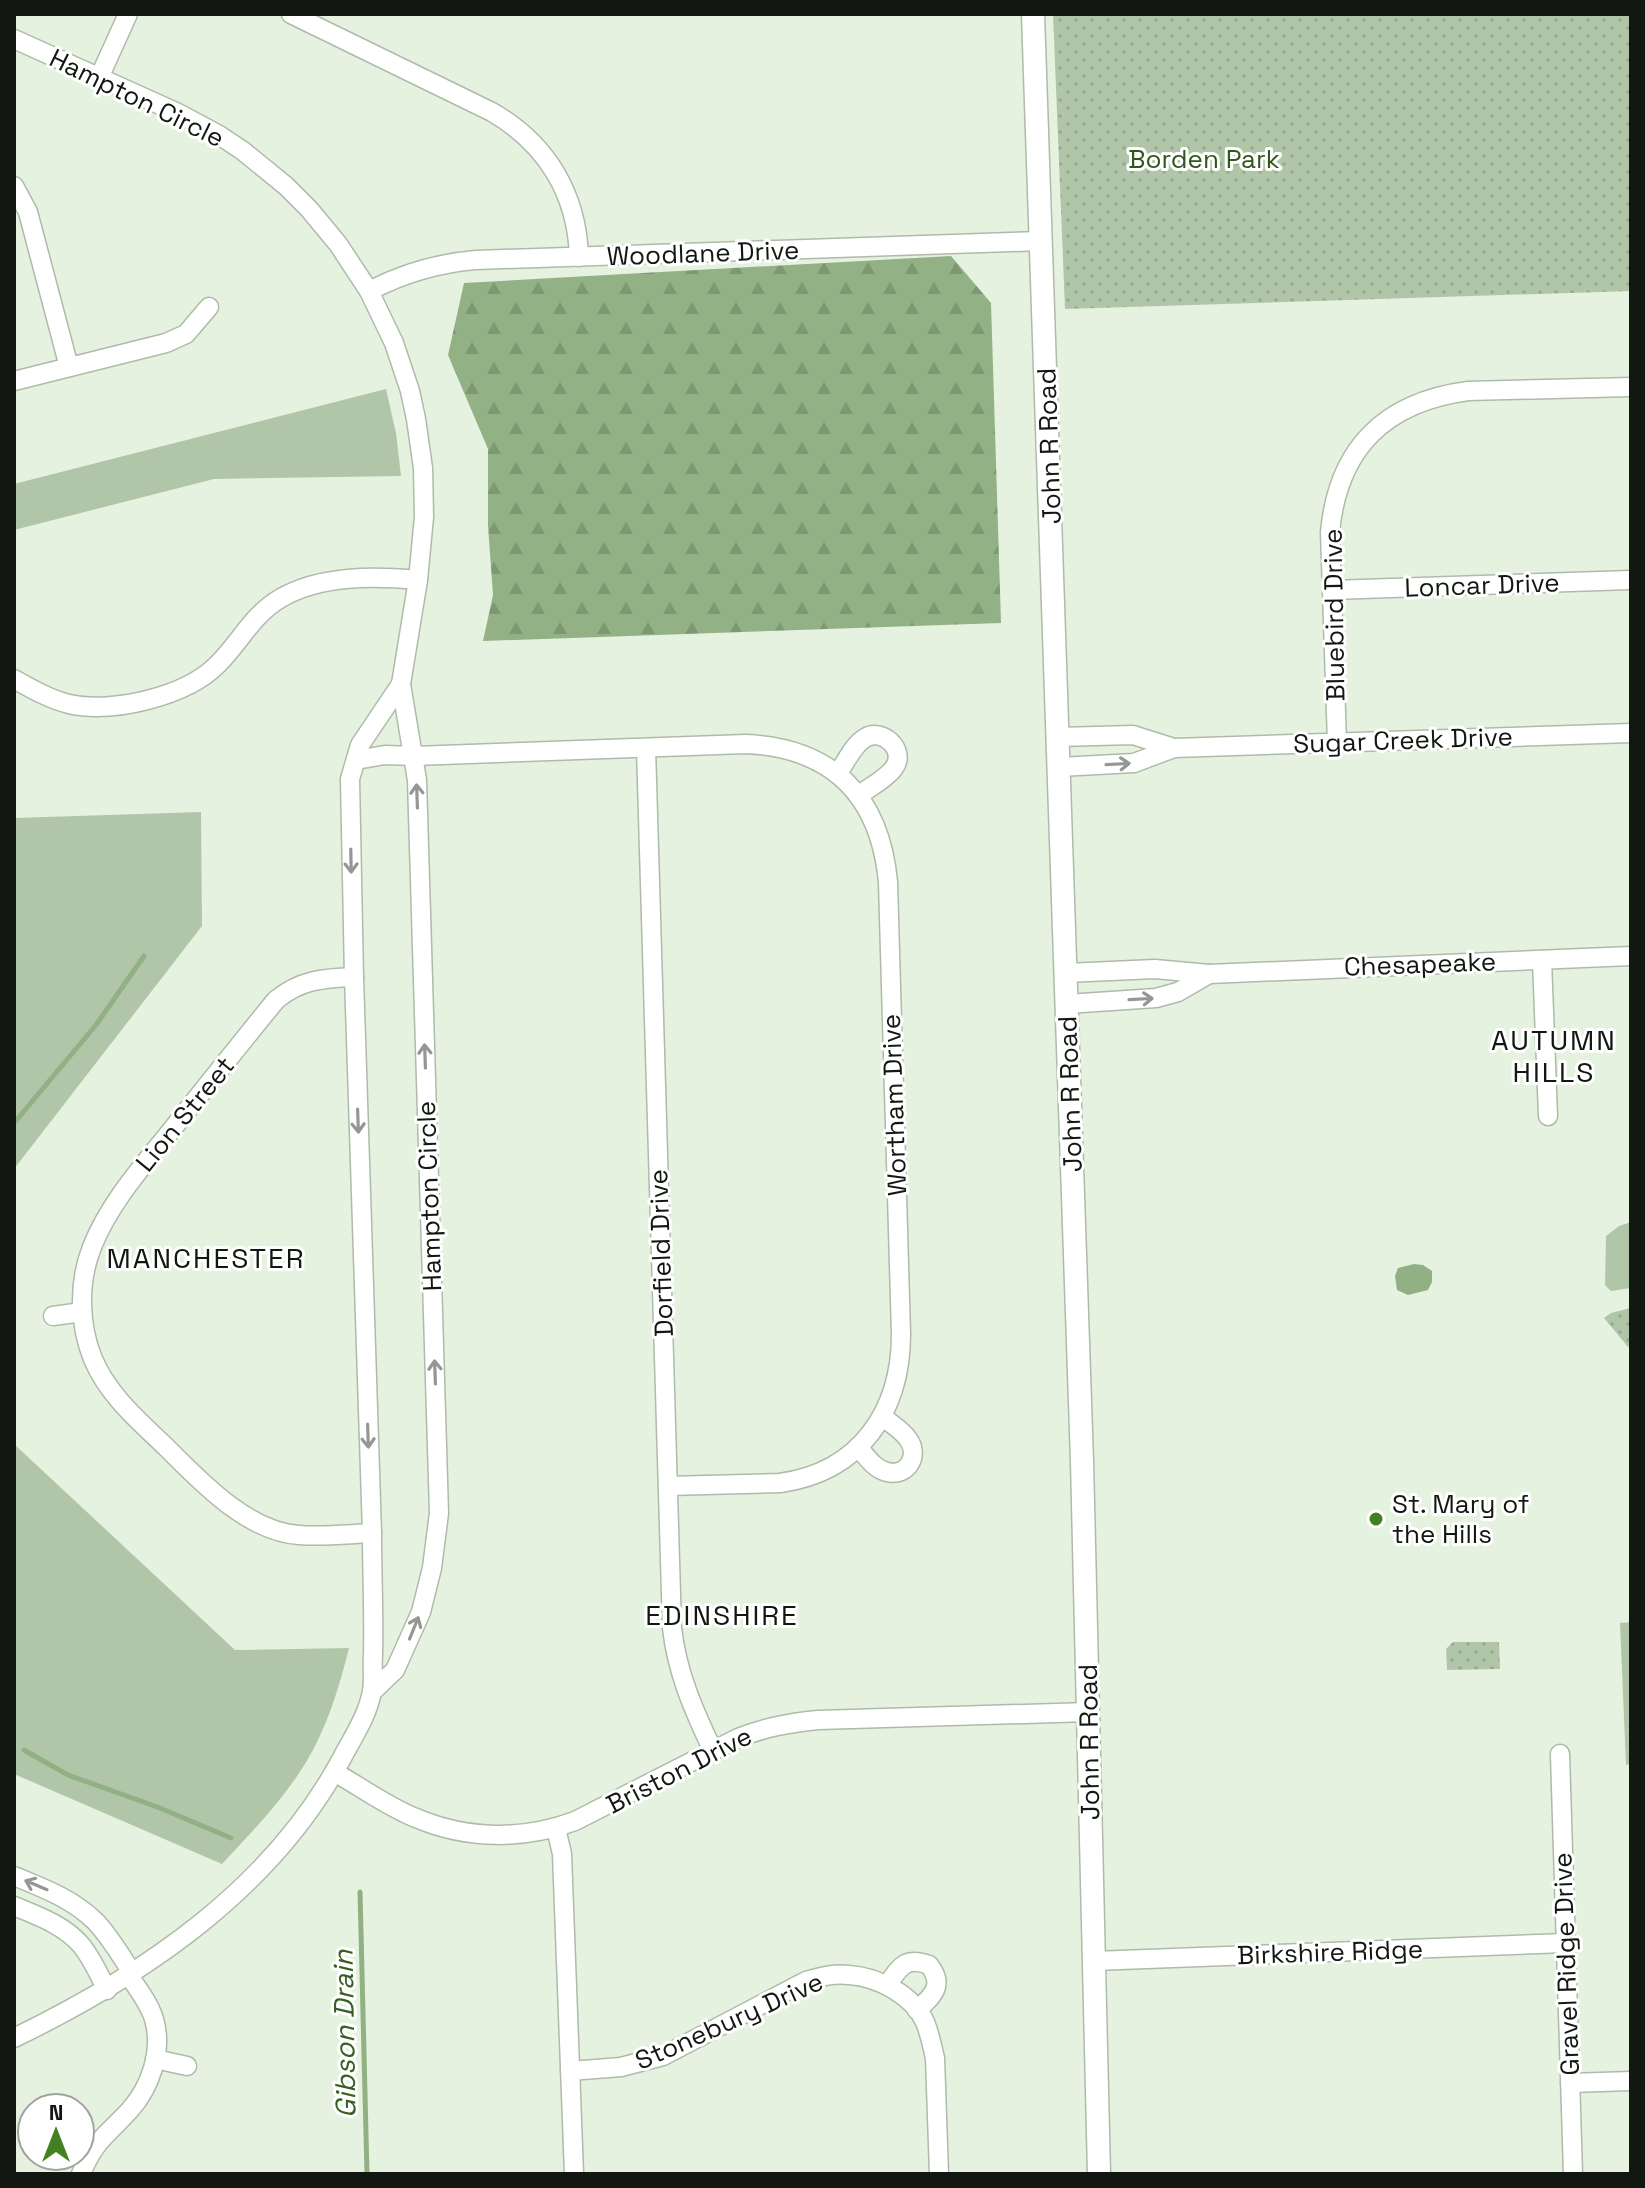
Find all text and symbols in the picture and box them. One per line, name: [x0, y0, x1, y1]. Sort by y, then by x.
street label: Hampton Circle: [44, 41, 230, 155]
park label: Borden Park: [1128, 142, 1280, 176]
street label: Woodlane Drive: [606, 233, 800, 273]
street label: John R Road: [1029, 367, 1069, 525]
street label: Bluebird Drive: [1315, 528, 1353, 702]
street label: Loncar Drive: [1404, 565, 1560, 605]
street label: Sugar Creek Drive: [1293, 719, 1513, 761]
one-way arrow: [1104, 756, 1131, 771]
one-way arrow: [410, 783, 425, 810]
one-way arrow: [343, 847, 359, 874]
street label: Chesapeake: [1343, 944, 1497, 984]
one-way arrow: [1127, 991, 1154, 1006]
street label: Wortham Drive: [874, 1013, 914, 1197]
street label: John R Road: [1050, 1015, 1090, 1173]
district label: AUTUMN HILLS: [1491, 1022, 1617, 1090]
one-way arrow: [418, 1043, 433, 1070]
street label: Lion Street: [128, 1049, 242, 1179]
street label: Hampton Circle: [409, 1100, 449, 1292]
one-way arrow: [350, 1107, 366, 1134]
street label: Dorfield Drive: [641, 1169, 681, 1337]
district label: MANCHESTER: [107, 1240, 305, 1276]
one-way arrow: [427, 1359, 442, 1386]
one-way arrow: [361, 1422, 376, 1449]
place label: St. Mary of the Hills: [1392, 1487, 1529, 1551]
marker: St. Mary of the Hills: [1367, 1510, 1385, 1528]
district label: EDINSHIRE: [645, 1597, 799, 1633]
one-way arrow: [408, 1616, 422, 1641]
street label: John R Road: [1071, 1664, 1107, 1820]
street label: Briston Drive: [600, 1719, 758, 1821]
street label: Gravel Ridge Drive: [1545, 1852, 1587, 2076]
one-way arrow: [24, 1877, 49, 1892]
street label: Birkshire Ridge: [1236, 1932, 1424, 1972]
water label: Gibson Drain: [325, 1949, 363, 2119]
street label: Stonebury Drive: [630, 1964, 828, 2078]
north arrow: [16, 2092, 96, 2172]
text: N: [49, 2098, 63, 2126]

